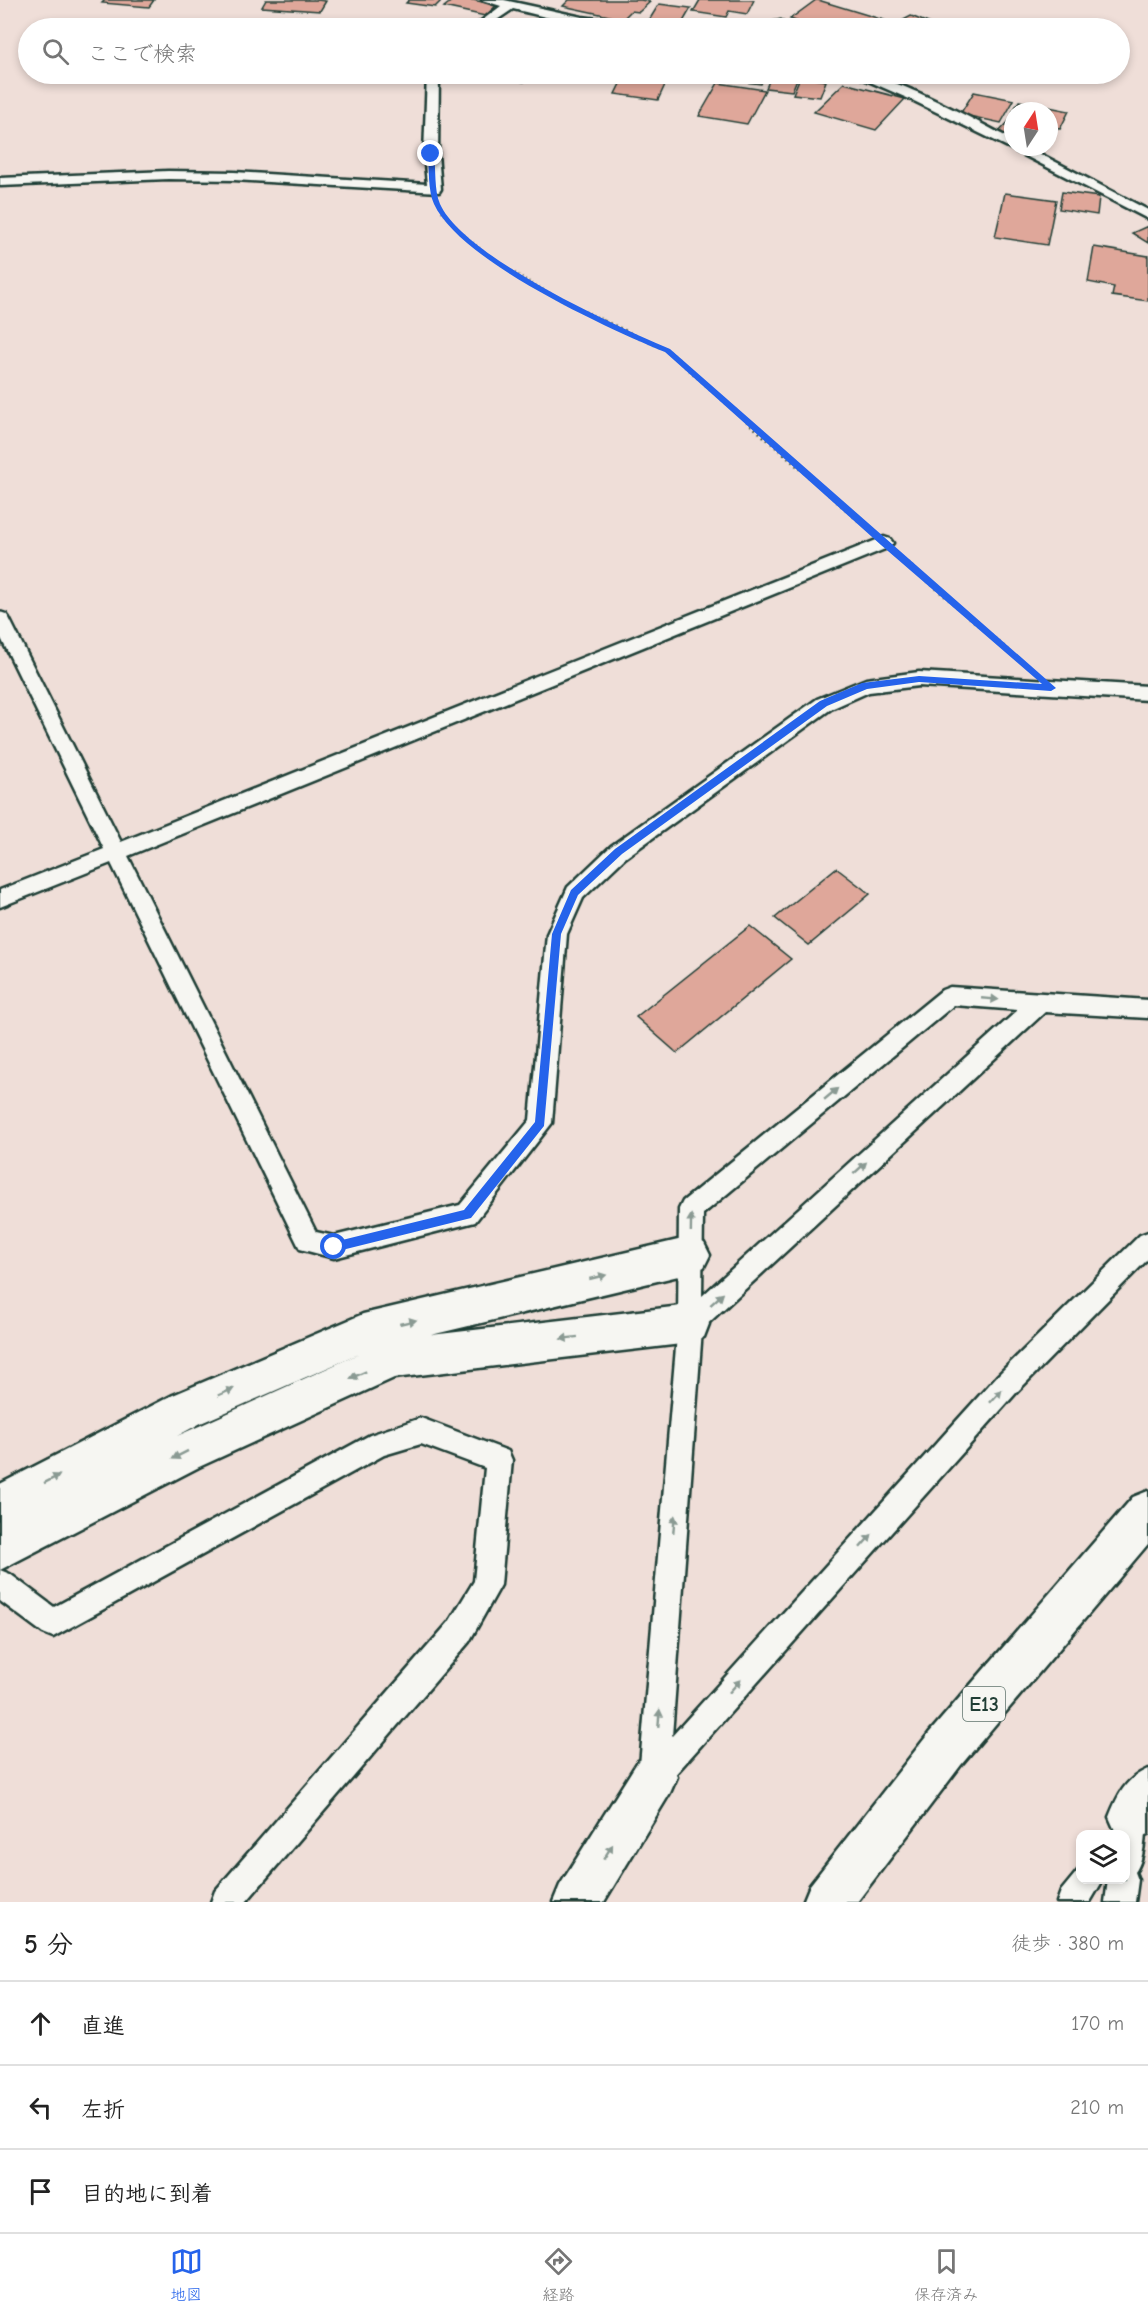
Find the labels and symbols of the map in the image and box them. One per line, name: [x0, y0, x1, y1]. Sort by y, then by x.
north arrow: [1004, 102, 1058, 156]
route end: [417, 140, 443, 166]
one-way arrow: [981, 994, 1000, 1004]
one-way arrow: [823, 1088, 838, 1101]
one-way arrow: [853, 1161, 868, 1175]
one-way arrow: [686, 1214, 696, 1233]
route start: [320, 1233, 346, 1259]
one-way arrow: [588, 1272, 607, 1281]
one-way arrow: [709, 1292, 724, 1306]
one-way arrow: [399, 1317, 417, 1327]
one-way arrow: [560, 1333, 579, 1343]
one-way arrow: [348, 1370, 366, 1380]
one-way arrow: [218, 1387, 236, 1397]
one-way arrow: [989, 1389, 1002, 1404]
one-way arrow: [172, 1451, 189, 1460]
one-way arrow: [44, 1474, 61, 1484]
one-way arrow: [669, 1514, 679, 1533]
one-way arrow: [859, 1534, 872, 1549]
one-way arrow: [728, 1679, 741, 1694]
road number: E13: [963, 1687, 1005, 1721]
one-way arrow: [654, 1709, 664, 1728]
one-way arrow: [602, 1844, 613, 1860]

